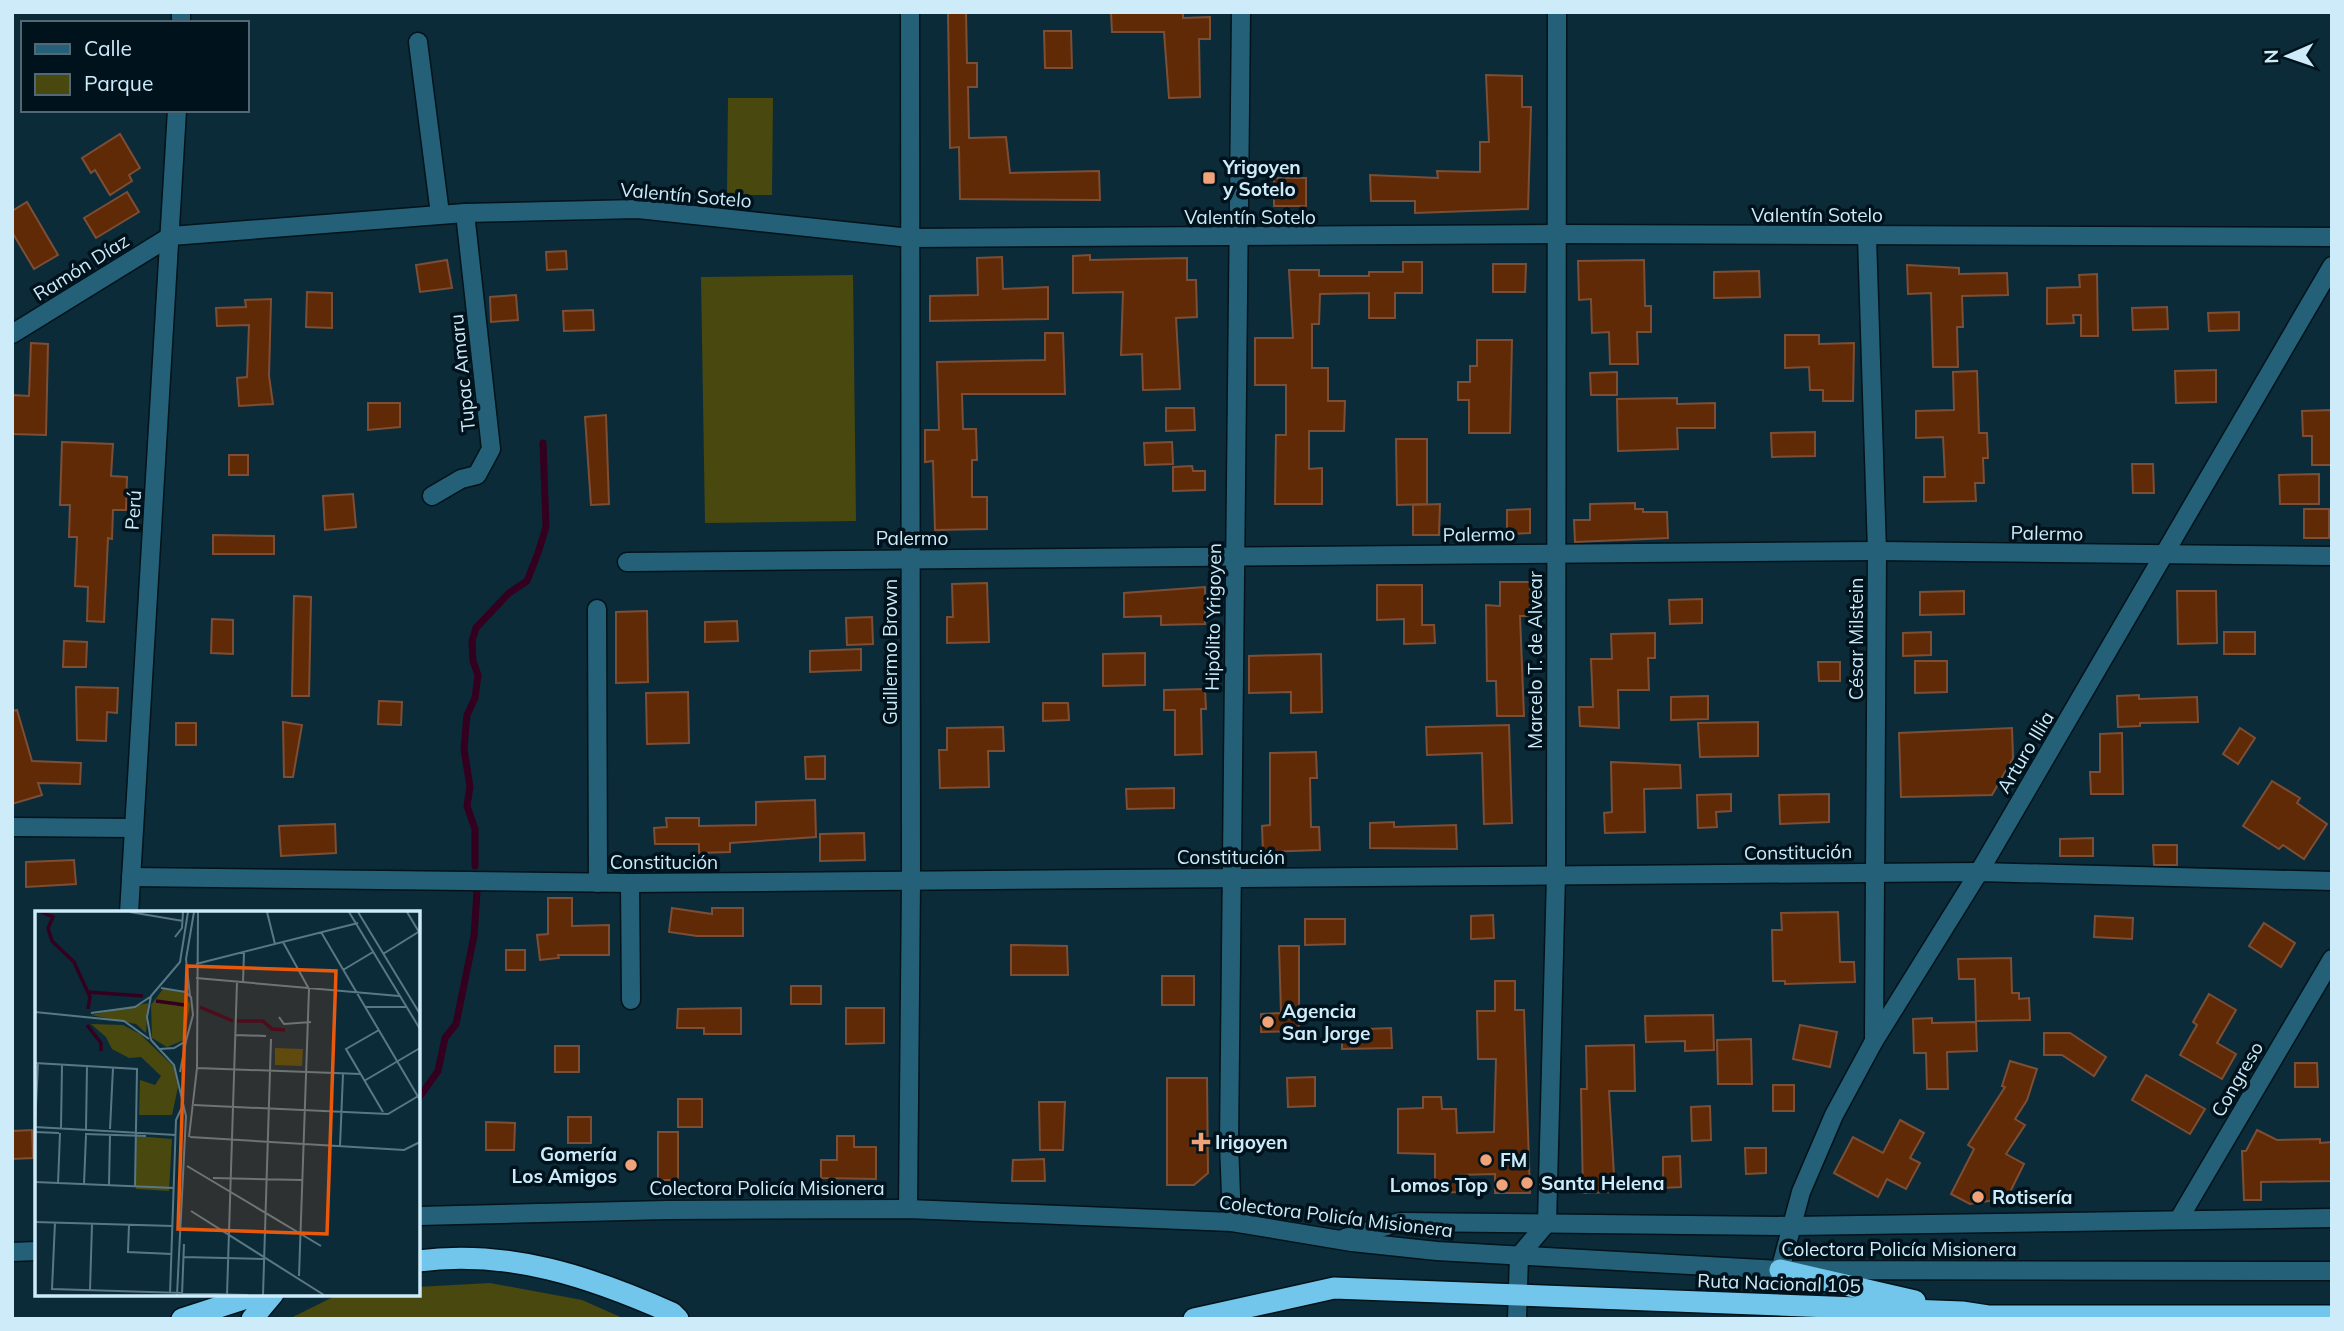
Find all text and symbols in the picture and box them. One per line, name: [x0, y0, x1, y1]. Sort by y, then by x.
legend: [21, 21, 248, 112]
north arrow: [2253, 21, 2323, 91]
text: Calle: [84, 35, 132, 61]
text: N: [2259, 49, 2283, 64]
text: Parque: [84, 70, 153, 96]
place label: Yrigoyen y Sotelo: [1222, 155, 1301, 201]
marker: Yrigoyen y Sotelo: [1201, 170, 1217, 186]
street label: Valentín Sotelo: [619, 177, 753, 213]
street label: Valentín Sotelo: [1751, 203, 1883, 227]
street label: Valentín Sotelo: [1184, 205, 1316, 229]
street label: Ramón Díaz: [29, 228, 133, 306]
street label: Tupac Amaru: [444, 313, 480, 433]
street label: Perú: [120, 489, 146, 531]
street label: Palermo: [2010, 520, 2084, 546]
street label: Palermo: [1442, 521, 1516, 547]
street label: Palermo: [876, 526, 948, 550]
street label: Hipólito Yrigoyen: [1200, 543, 1226, 691]
street label: Marcelo T. de Alvear: [1523, 571, 1547, 749]
street label: César Milstein: [1844, 578, 1868, 700]
street label: Guillermo Brown: [878, 579, 902, 725]
street label: Arturo Illia: [1991, 707, 2059, 797]
street label: Constitución: [1744, 839, 1852, 865]
street label: Constitución: [1177, 845, 1285, 869]
street label: Constitución: [610, 850, 718, 874]
inset map: [35, 911, 420, 1296]
place label: Agencia San Jorge: [1282, 999, 1370, 1045]
marker: Agencia San Jorge: [1260, 1014, 1276, 1030]
street label: Congreso: [2206, 1037, 2268, 1121]
place label: Irigoyen: [1215, 1130, 1288, 1154]
marker: Irigoyen: [1193, 1134, 1209, 1150]
place label: Gomería Los Amigos: [512, 1142, 617, 1188]
place label: FM: [1500, 1148, 1527, 1172]
marker: FM: [1478, 1152, 1494, 1168]
marker: Gomería Los Amigos: [623, 1157, 639, 1173]
place label: Santa Helena: [1541, 1171, 1664, 1195]
place label: Lomos Top: [1390, 1173, 1488, 1197]
marker: Santa Helena: [1519, 1175, 1535, 1191]
street label: Colectora Policía Misionera: [649, 1176, 885, 1200]
marker: Lomos Top: [1494, 1177, 1510, 1193]
place label: Rotisería: [1992, 1185, 2073, 1209]
marker: Rotisería: [1970, 1189, 1986, 1205]
street label: Colectora Policía Misionera: [1218, 1190, 1454, 1242]
street label: Colectora Policía Misionera: [1781, 1237, 2017, 1261]
street label: Ruta Nacional 105: [1697, 1268, 1861, 1298]

